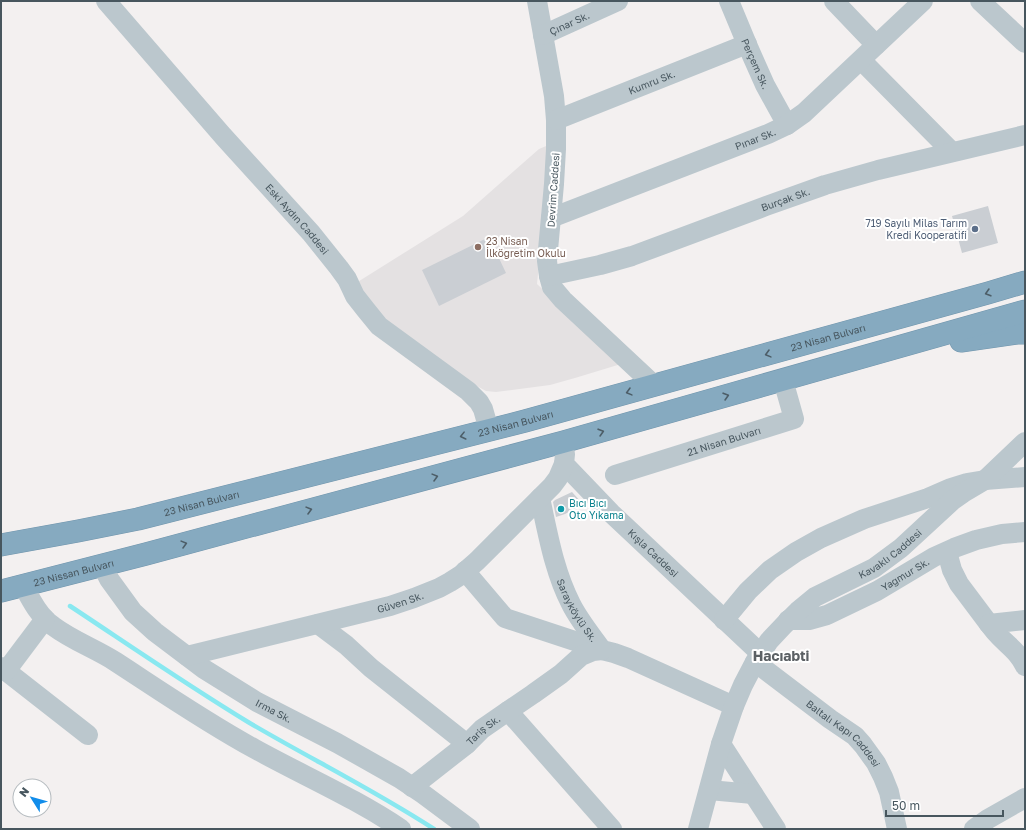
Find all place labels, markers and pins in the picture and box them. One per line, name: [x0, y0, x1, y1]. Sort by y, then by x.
place label: 719 Sayılı Milas Tarım Kredi Kooperatifi: [865, 217, 967, 241]
marker: 719 Sayılı Milas Tarım Kredi Kooperatifi: [970, 224, 980, 234]
place label: 23 Nisan İlköğretim Okulu: [486, 235, 566, 259]
marker: 23 Nisan İlköğretim Okulu: [473, 242, 483, 252]
place label: Bıcı Bıcı Oto Yıkama: [569, 497, 624, 521]
marker: Bıcı Bıcı Oto Yıkama: [556, 504, 566, 514]

